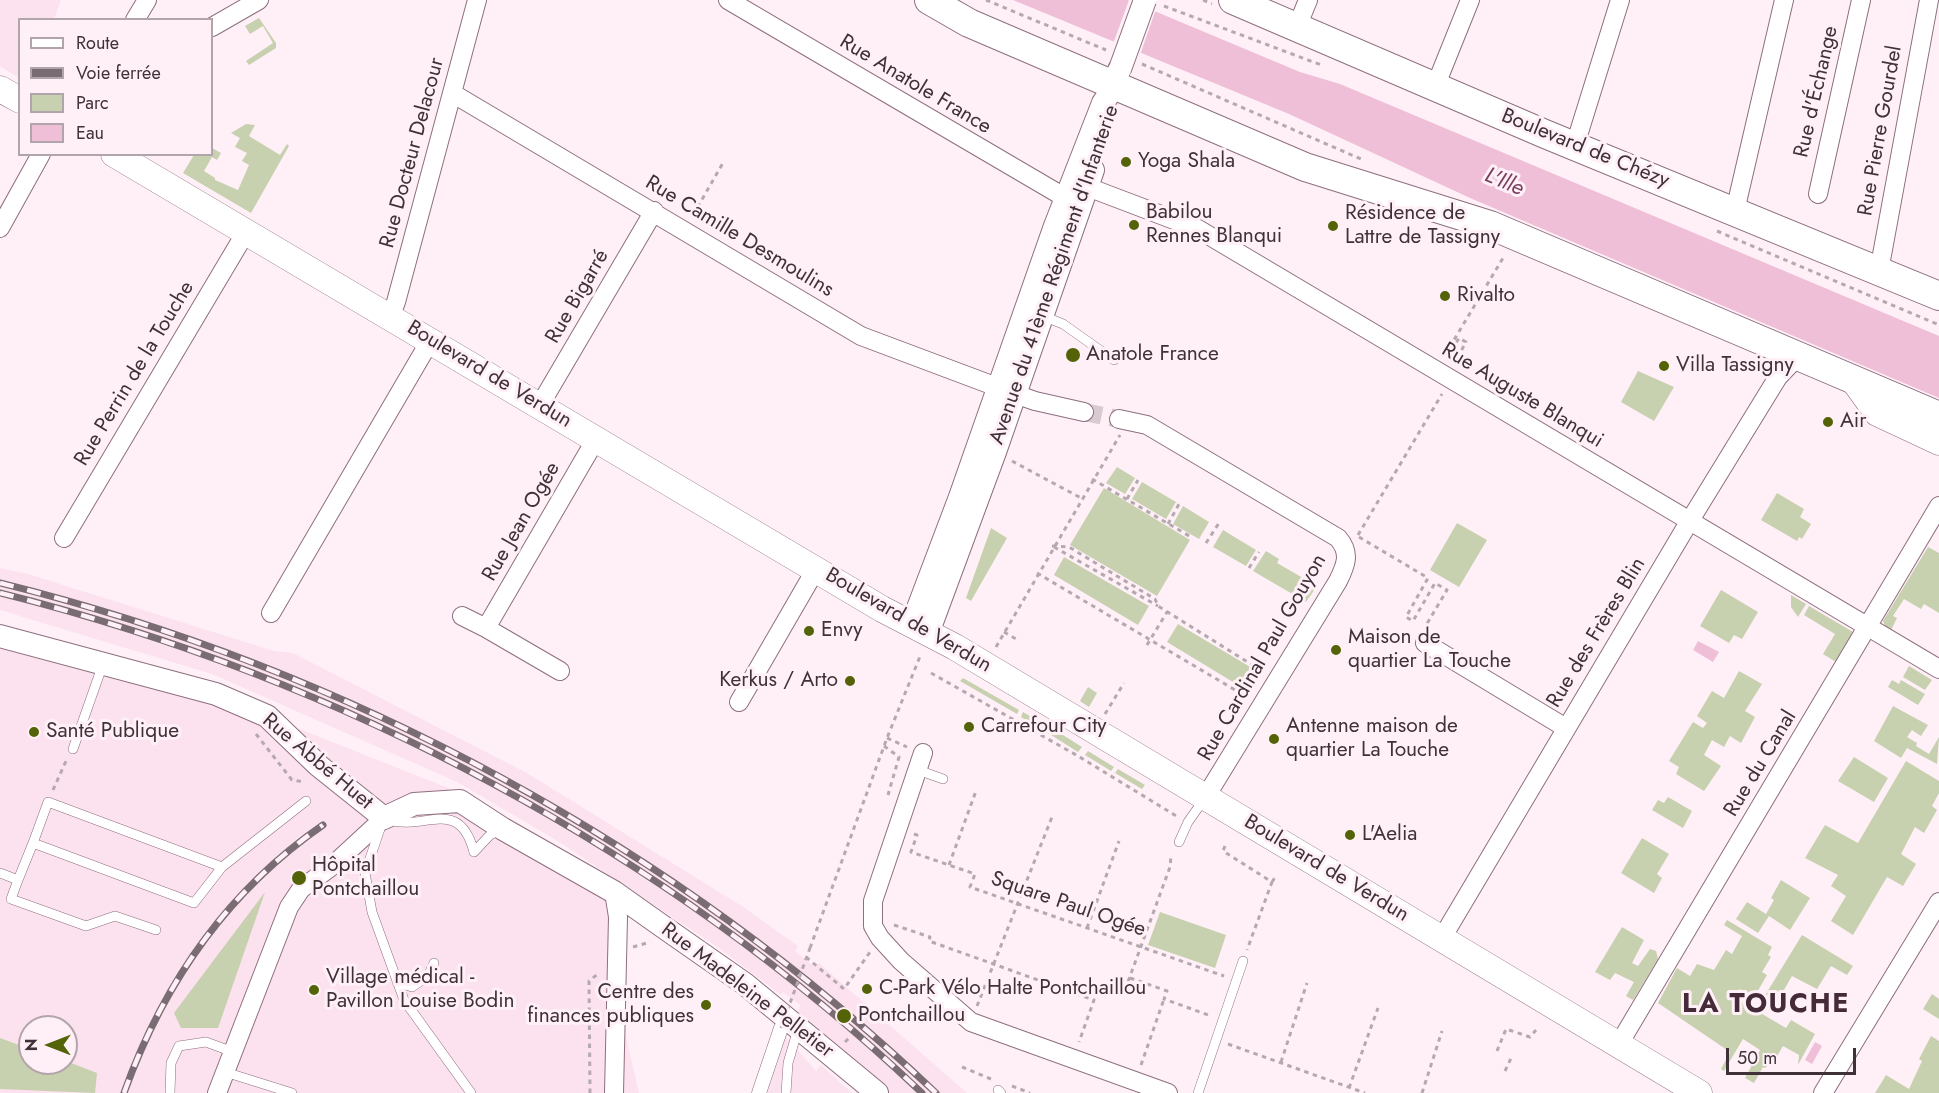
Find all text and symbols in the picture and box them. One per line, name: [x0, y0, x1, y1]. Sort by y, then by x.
legend: [18, 18, 213, 156]
street label: Rue d'Échange: [1790, 24, 1844, 160]
text: Route: [76, 30, 119, 56]
street label: Rue Anatole France: [835, 30, 995, 140]
street label: Rue Pierre Gourdel: [1854, 44, 1908, 218]
street label: Rue Docteur Delacour: [375, 55, 451, 251]
text: Voie ferrée: [76, 60, 161, 86]
text: Parc: [76, 90, 109, 116]
street label: Avenue du 41ème Régiment d'Infanterie: [985, 102, 1125, 448]
street label: Boulevard de Chézy: [1497, 104, 1673, 194]
text: Eau: [76, 120, 104, 146]
place label: Yoga Shala: [1138, 149, 1235, 175]
marker: Yoga Shala: [1119, 155, 1133, 169]
water label: L'Ille: [1481, 163, 1527, 203]
street label: Rue Camille Desmoulins: [640, 171, 838, 303]
place label: Babilou Rennes Blanqui: [1146, 200, 1282, 250]
place label: Résidence de Lattre de Tassigny: [1345, 201, 1500, 251]
marker: Babilou Rennes Blanqui: [1127, 218, 1141, 232]
marker: Résidence de Lattre de Tassigny: [1326, 219, 1340, 233]
street label: Rue Bigarré: [541, 246, 615, 348]
street label: Rue Perrin de la Touche: [70, 277, 200, 471]
place label: Rivalto: [1457, 283, 1515, 309]
marker: Rivalto: [1438, 289, 1452, 303]
street label: Boulevard de Verdun: [402, 316, 576, 434]
street label: Rue Auguste Blanqui: [1437, 338, 1607, 454]
place label: Anatole France: [1086, 342, 1219, 368]
marker: Anatole France: [1064, 346, 1082, 364]
place label: Villa Tassigny: [1676, 353, 1794, 379]
marker: Villa Tassigny: [1657, 359, 1671, 373]
place label: Air: [1840, 409, 1867, 435]
marker: Air: [1821, 415, 1835, 429]
street label: Rue Jean Ogée: [478, 458, 566, 586]
street label: Rue Cardinal Paul Gouyon: [1193, 550, 1333, 766]
street label: Rue des Frères Blin: [1542, 553, 1652, 713]
street label: Boulevard de Verdun: [820, 563, 996, 679]
place label: Envy: [821, 618, 863, 644]
marker: Envy: [802, 624, 816, 638]
place label: Maison de quartier La Touche: [1348, 625, 1511, 675]
marker: Maison de quartier La Touche: [1329, 643, 1343, 657]
place label: Kerkus / Arto: [719, 668, 838, 694]
marker: Kerkus / Arto: [843, 674, 857, 688]
street label: Rue du Canal: [1719, 706, 1803, 822]
street label: Rue Abbé Huet: [257, 708, 377, 816]
place label: Carrefour City: [981, 714, 1107, 740]
place label: Antenne maison de quartier La Touche: [1286, 714, 1458, 764]
place label: Santé Publique: [46, 719, 179, 745]
marker: Carrefour City: [962, 720, 976, 734]
marker: Santé Publique: [27, 725, 41, 739]
marker: Antenne maison de quartier La Touche: [1267, 732, 1281, 746]
street label: Boulevard de Verdun: [1239, 810, 1413, 928]
place label: L'Aelia: [1362, 822, 1417, 848]
marker: L'Aelia: [1343, 828, 1357, 842]
place label: Hôpital Pontchaillou: [312, 853, 419, 903]
street label: Square Paul Ogée: [987, 867, 1149, 943]
marker: Hôpital Pontchaillou: [290, 869, 308, 887]
street label: Rue Madeleine Pelletier: [656, 918, 838, 1064]
place label: Village médical - Pavillon Louise Bodin: [326, 965, 515, 1015]
place label: C-Park Vélo Halte Pontchaillou: [879, 976, 1146, 1002]
place label: Centre des finances publiques: [527, 980, 694, 1030]
marker: C-Park Vélo Halte Pontchaillou: [860, 982, 874, 996]
marker: Village médical - Pavillon Louise Bodin: [307, 983, 321, 997]
district label: LA TOUCHE: [1682, 989, 1850, 1021]
marker: Centre des finances publiques: [699, 998, 713, 1012]
place label: Pontchaillou: [858, 1003, 965, 1029]
marker: Pontchaillou: [835, 1007, 853, 1025]
north arrow: [18, 1015, 78, 1075]
scale bar: [1729, 1036, 1860, 1074]
text: N: [20, 1039, 43, 1051]
text: 50 m: [1737, 1045, 1777, 1071]

